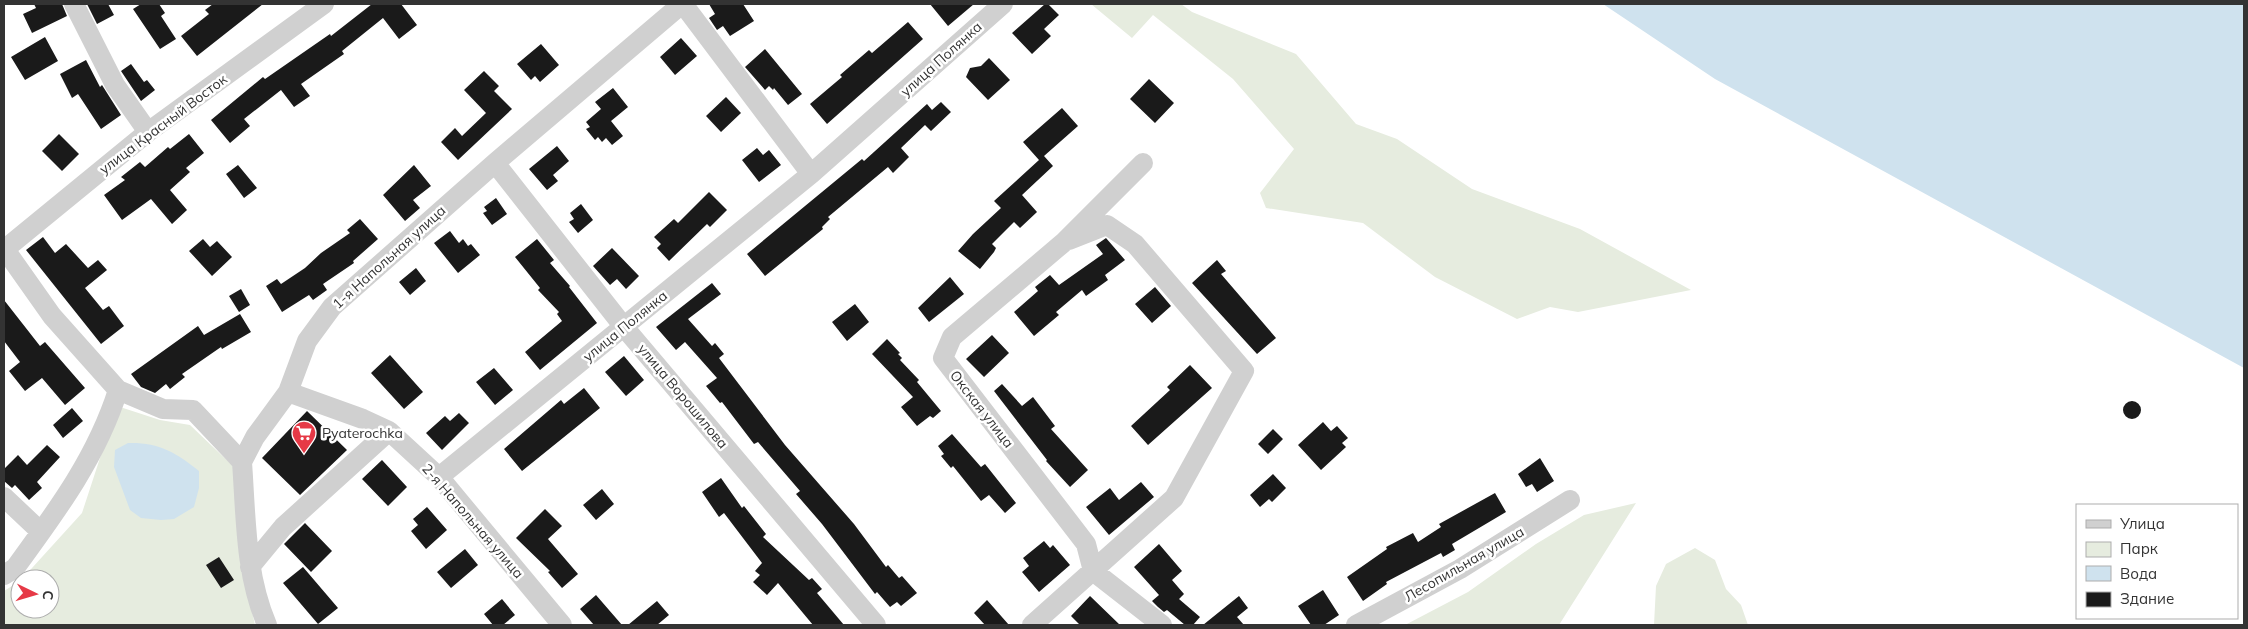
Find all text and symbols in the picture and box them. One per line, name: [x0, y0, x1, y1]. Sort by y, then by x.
street label: улица Полянка: [897, 18, 985, 100]
street label: улица Красный Восток: [96, 70, 231, 178]
street label: 1-я Напольная улица: [329, 201, 449, 313]
street label: улица Полянка: [579, 286, 671, 366]
street label: улица Ворошилова: [634, 340, 732, 452]
street label: Окская улица: [946, 367, 1018, 451]
supermarket icon: Pyaterochka: [291, 420, 317, 454]
place label: Pyaterochka: [322, 424, 403, 442]
street label: 2-я Напольная улица: [418, 460, 528, 582]
legend: [2076, 504, 2238, 619]
text: Улица: [2119, 514, 2165, 533]
street label: Лесопильная улица: [1401, 522, 1527, 606]
text: Парк: [2120, 539, 2159, 558]
text: Вода: [2120, 564, 2157, 583]
north arrow: [10, 569, 60, 619]
text: Здание: [2120, 589, 2174, 608]
text: С: [39, 590, 57, 601]

